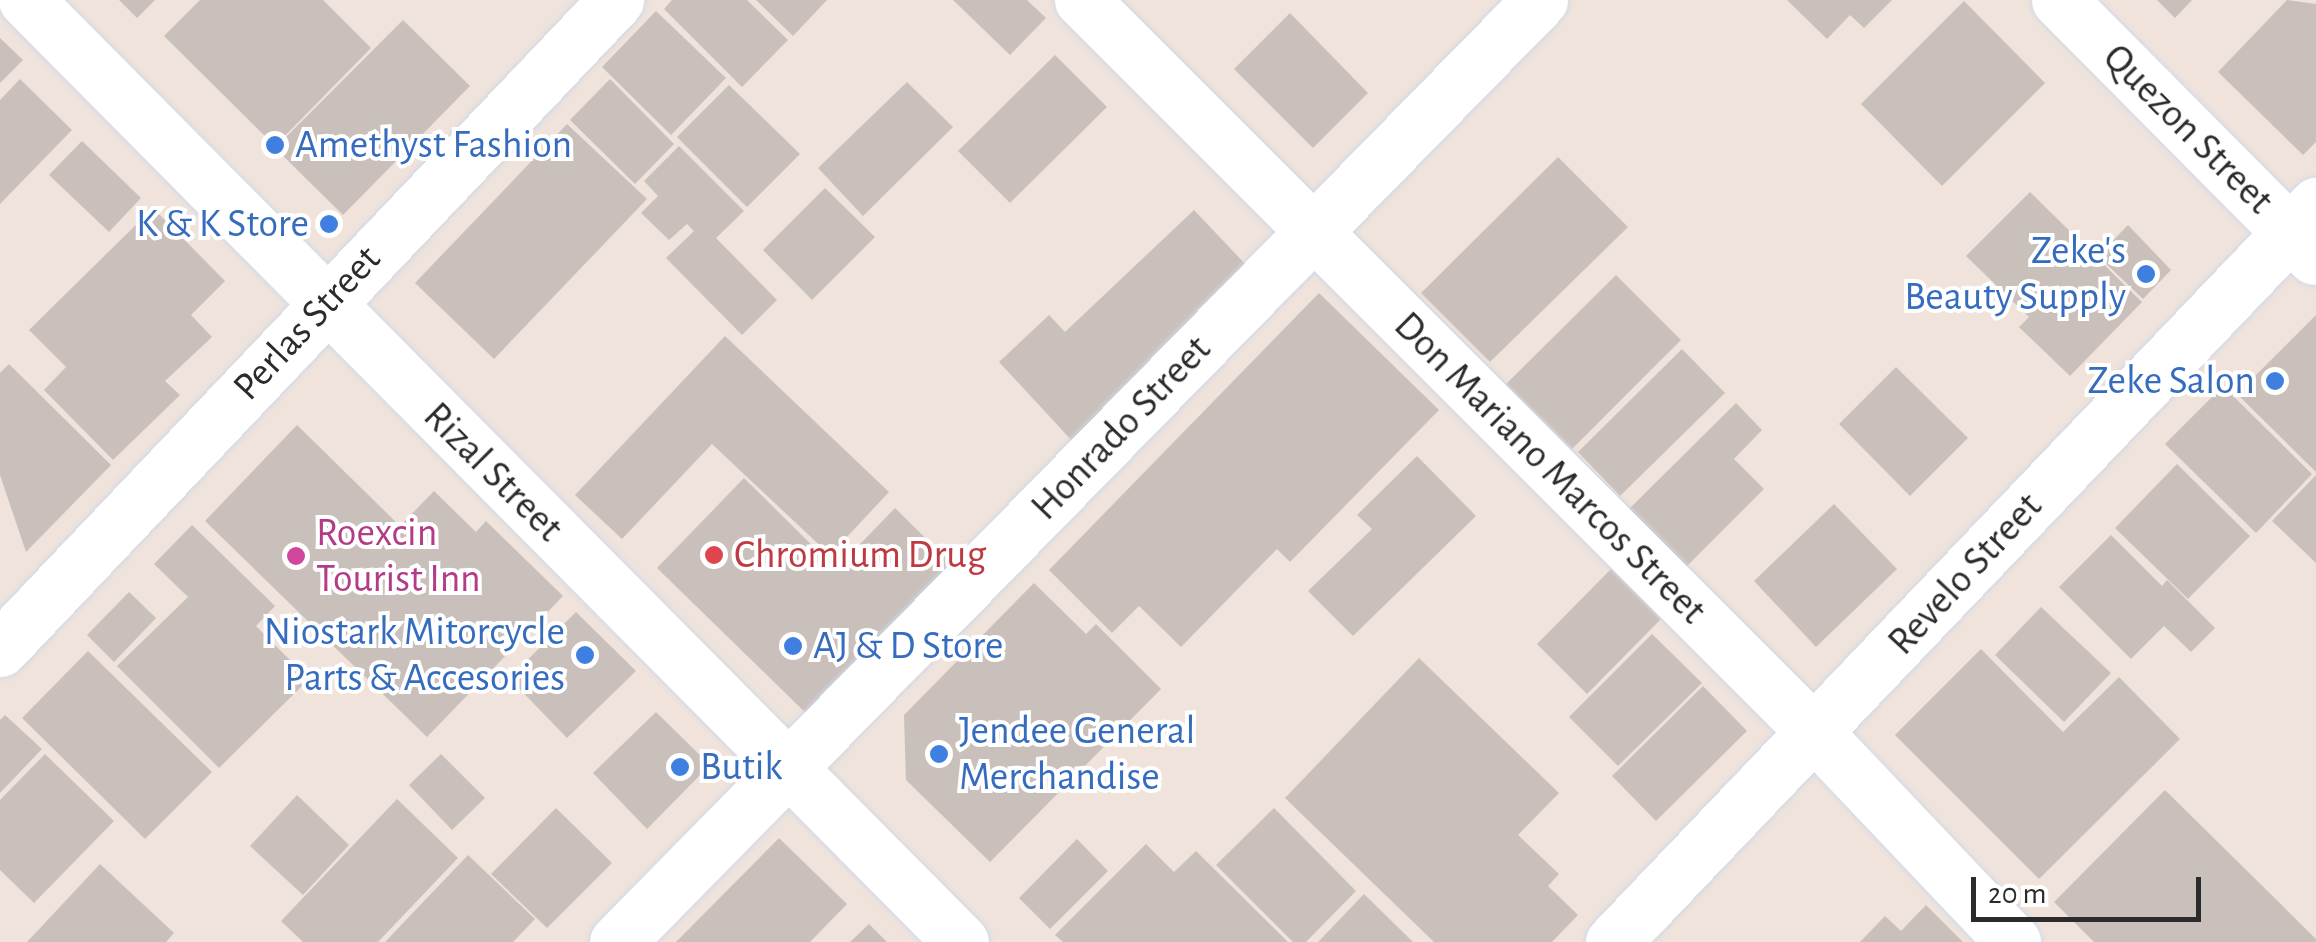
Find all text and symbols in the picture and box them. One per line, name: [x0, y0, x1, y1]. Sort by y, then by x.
street label: Quezon Street: [2093, 34, 2283, 224]
place label: Amethyst Fashion: [295, 121, 572, 169]
marker: Amethyst Fashion: [264, 134, 286, 156]
place label: K & K Store: [136, 200, 309, 248]
marker: K & K Store: [318, 213, 340, 235]
place label: Zeke's Beauty Supply: [1904, 227, 2126, 321]
street label: Perlas Street: [223, 236, 391, 410]
marker: Zeke's Beauty Supply: [2135, 263, 2157, 285]
street label: Don Mariano Marcos Street: [1384, 302, 1716, 634]
street label: Honrado Street: [1021, 326, 1221, 530]
place label: Zeke Salon: [2088, 357, 2255, 405]
marker: Zeke Salon: [2264, 370, 2286, 392]
street label: Rizal Street: [413, 392, 573, 552]
street label: Revelo Street: [1878, 483, 2052, 665]
place label: Roexcin Tourist Inn: [316, 509, 481, 603]
place label: Chromium Drug: [734, 531, 986, 579]
marker: Chromium Drug: [703, 544, 725, 566]
marker: Roexcin Tourist Inn: [285, 545, 307, 567]
place label: Niostark Mitorcycle Parts & Accesories: [264, 608, 565, 702]
place label: AJ & D Store: [813, 622, 1004, 670]
marker: AJ & D Store: [782, 635, 804, 657]
marker: Niostark Mitorcycle Parts & Accesories: [574, 644, 596, 666]
place label: Jendee General Merchandise: [959, 707, 1195, 801]
place label: Butik: [700, 743, 783, 791]
marker: Jendee General Merchandise: [928, 743, 950, 765]
marker: Butik: [669, 756, 691, 778]
scale bar: [1976, 857, 2206, 919]
text: 20 m: [1988, 879, 2046, 909]

